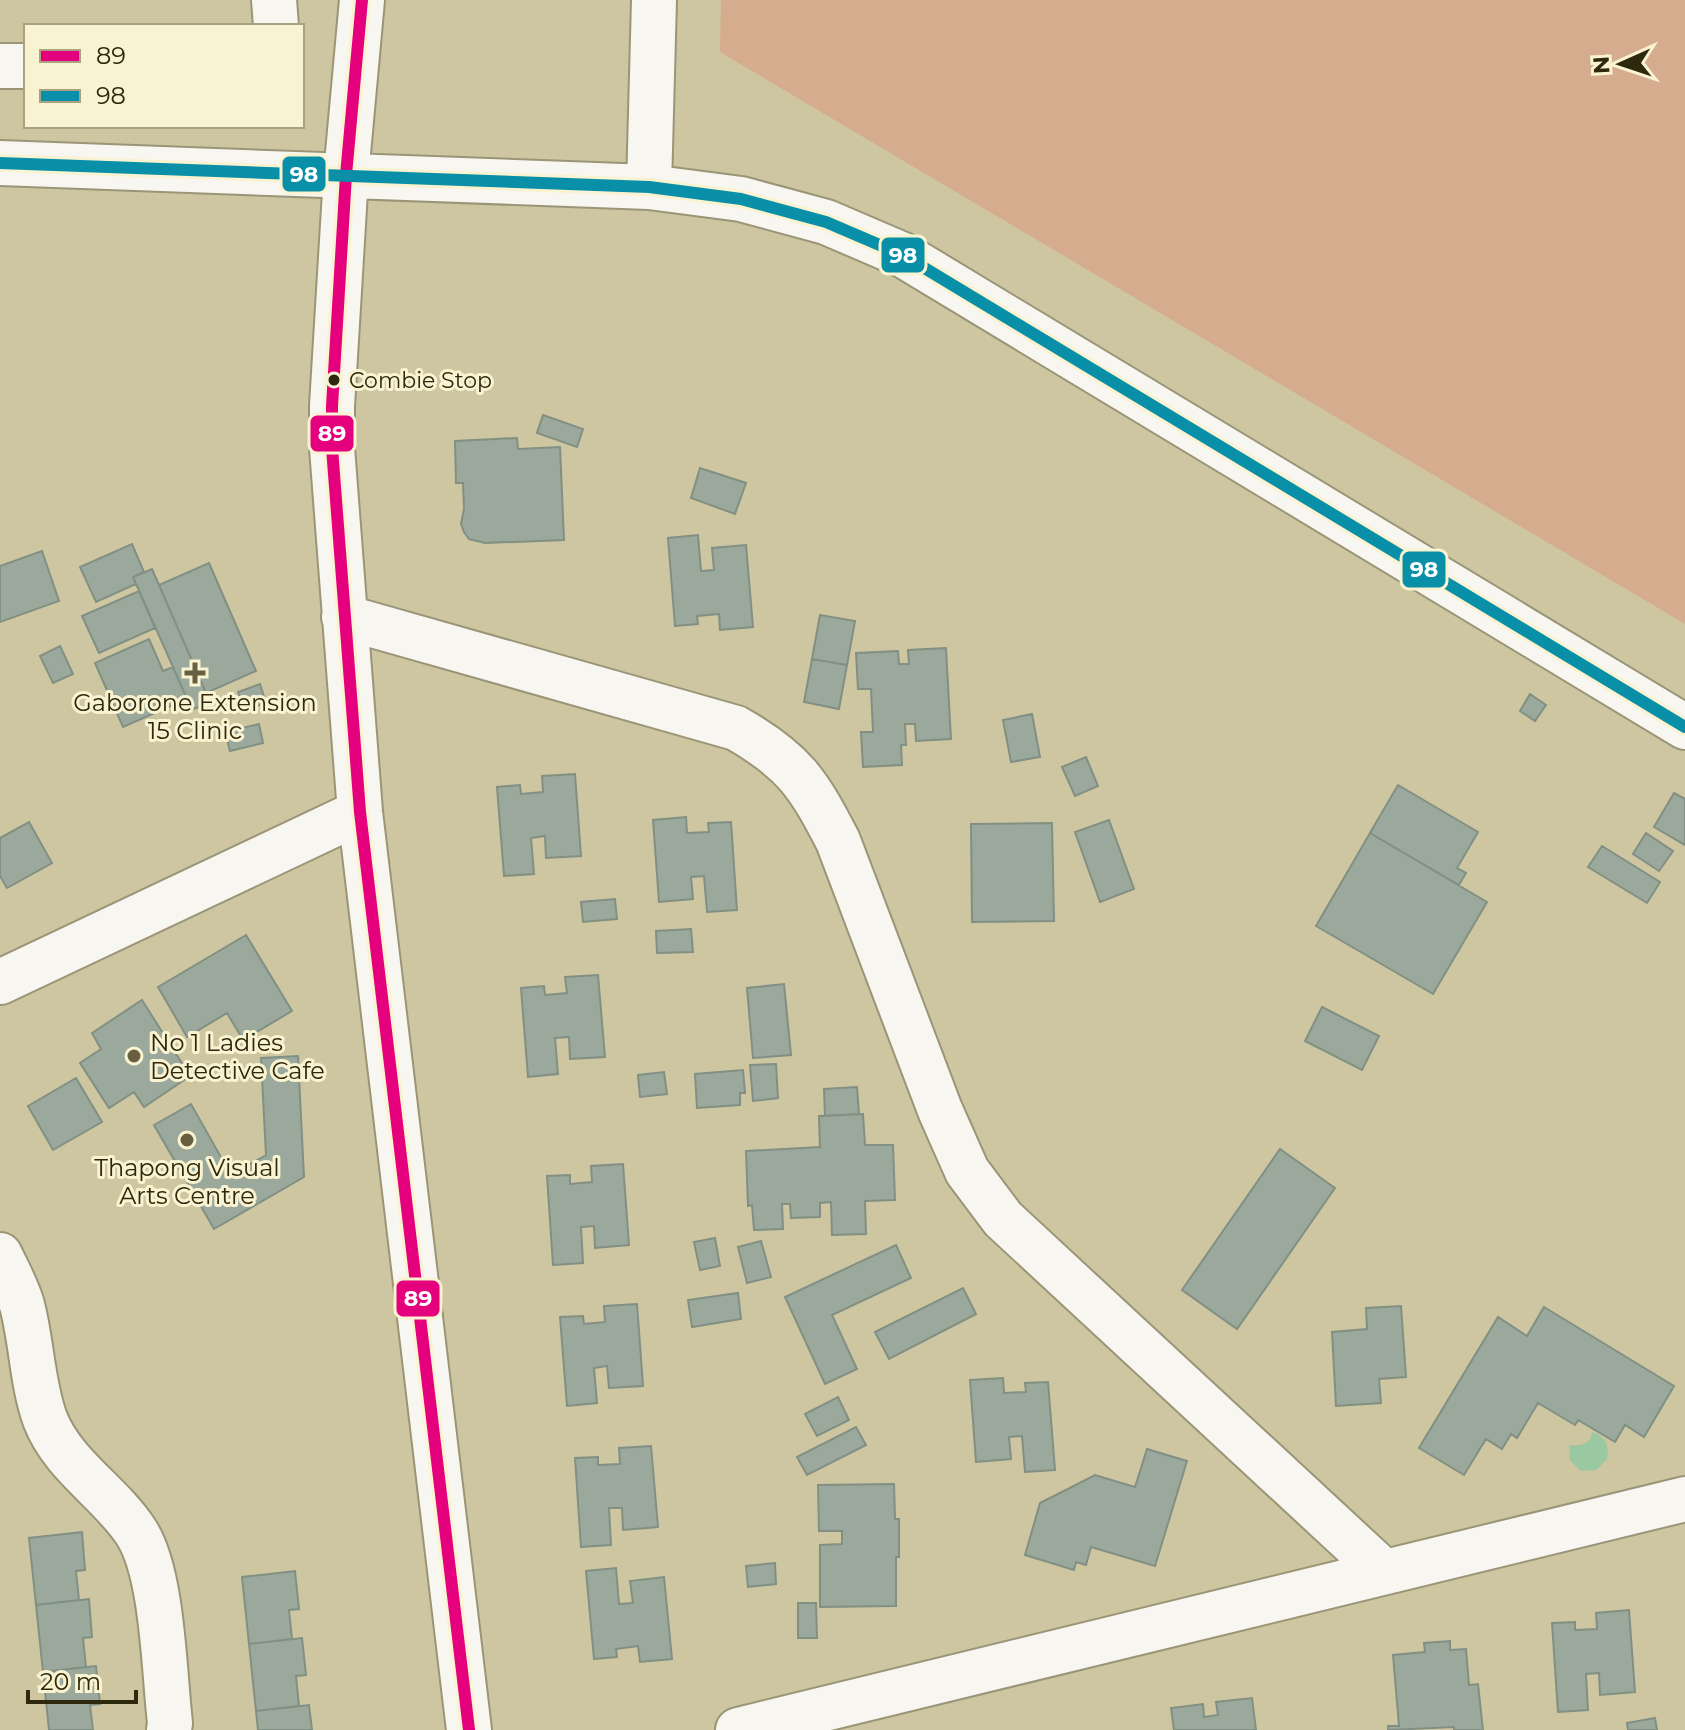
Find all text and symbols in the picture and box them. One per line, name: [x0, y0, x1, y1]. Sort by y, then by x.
legend: [24, 24, 304, 128]
north arrow: [1581, 24, 1661, 104]
text: 89: [96, 41, 126, 70]
text: N: [1588, 55, 1615, 75]
text: 98: [96, 81, 126, 110]
line badge: 98: [281, 155, 327, 193]
text: 98: [290, 161, 318, 188]
line badge: 98: [880, 236, 926, 274]
text: 98: [889, 242, 917, 269]
place label: Combie Stop: [349, 367, 492, 394]
marker: Combie Stop: [326, 372, 342, 388]
line badge: 89: [309, 414, 355, 453]
text: 89: [318, 420, 346, 447]
line badge: 98: [1401, 550, 1447, 589]
text: 98: [1410, 556, 1438, 583]
marker: Gaborone Extension 15 Clinic: [184, 662, 206, 684]
place label: Gaborone Extension 15 Clinic: [73, 688, 317, 745]
place label: No 1 Ladies Detective Cafe: [150, 1028, 325, 1085]
marker: No 1 Ladies Detective Cafe: [125, 1047, 143, 1065]
marker: Thapong Visual Arts Centre: [178, 1131, 196, 1149]
place label: Thapong Visual Arts Centre: [94, 1153, 280, 1210]
line badge: 89: [395, 1279, 441, 1318]
text: 89: [404, 1285, 432, 1312]
scale bar: [28, 1654, 136, 1704]
text: 20 m: [40, 1667, 101, 1696]

